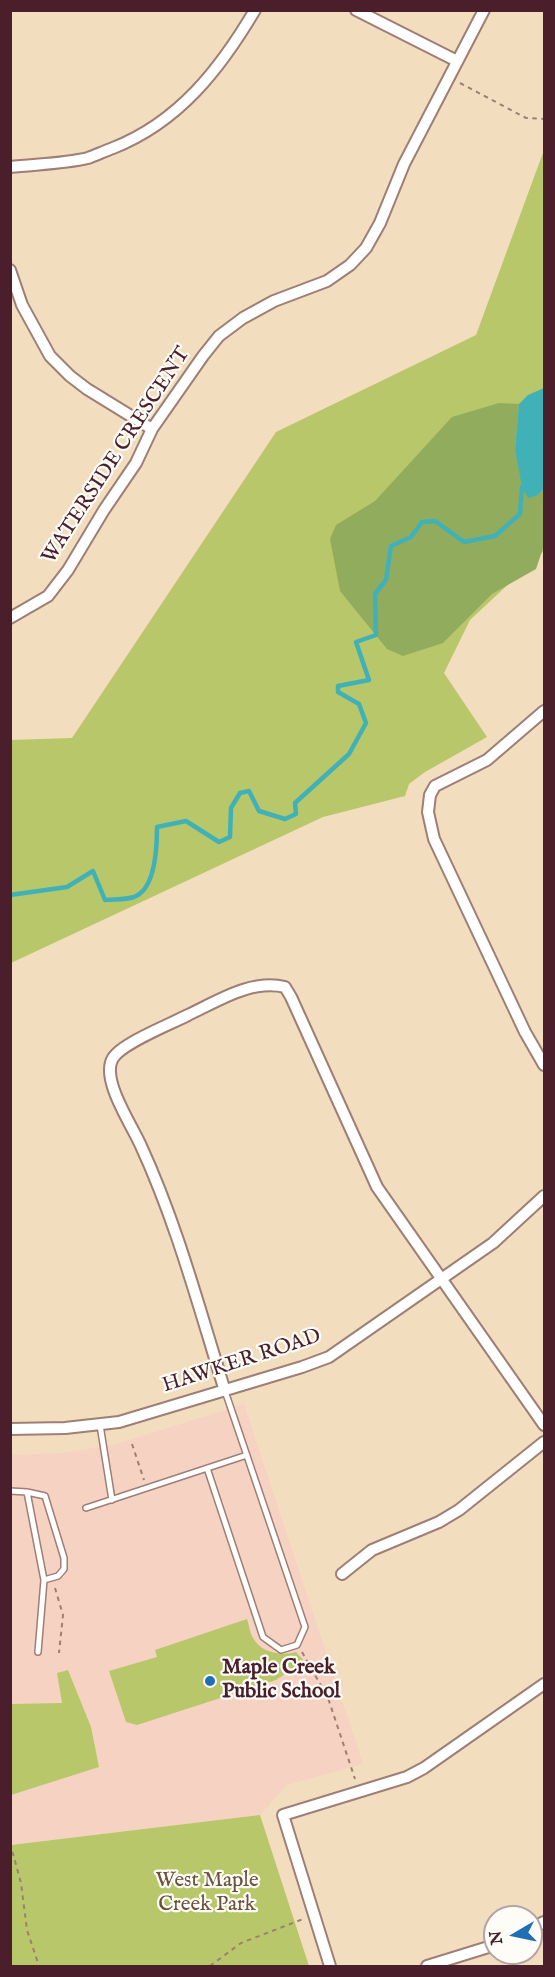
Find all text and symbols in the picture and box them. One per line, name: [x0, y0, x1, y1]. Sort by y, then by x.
street label: WATERSIDE CRESCENT: [37, 343, 197, 569]
street label: HAWKER ROAD: [160, 1325, 324, 1399]
place label: Maple Creek Public School: [222, 1656, 340, 1706]
marker: Maple Creek Public School: [203, 1674, 217, 1688]
park label: West Maple Creek Park: [155, 1869, 259, 1919]
north arrow: [483, 1905, 543, 1965]
text: N: [486, 1929, 508, 1946]

